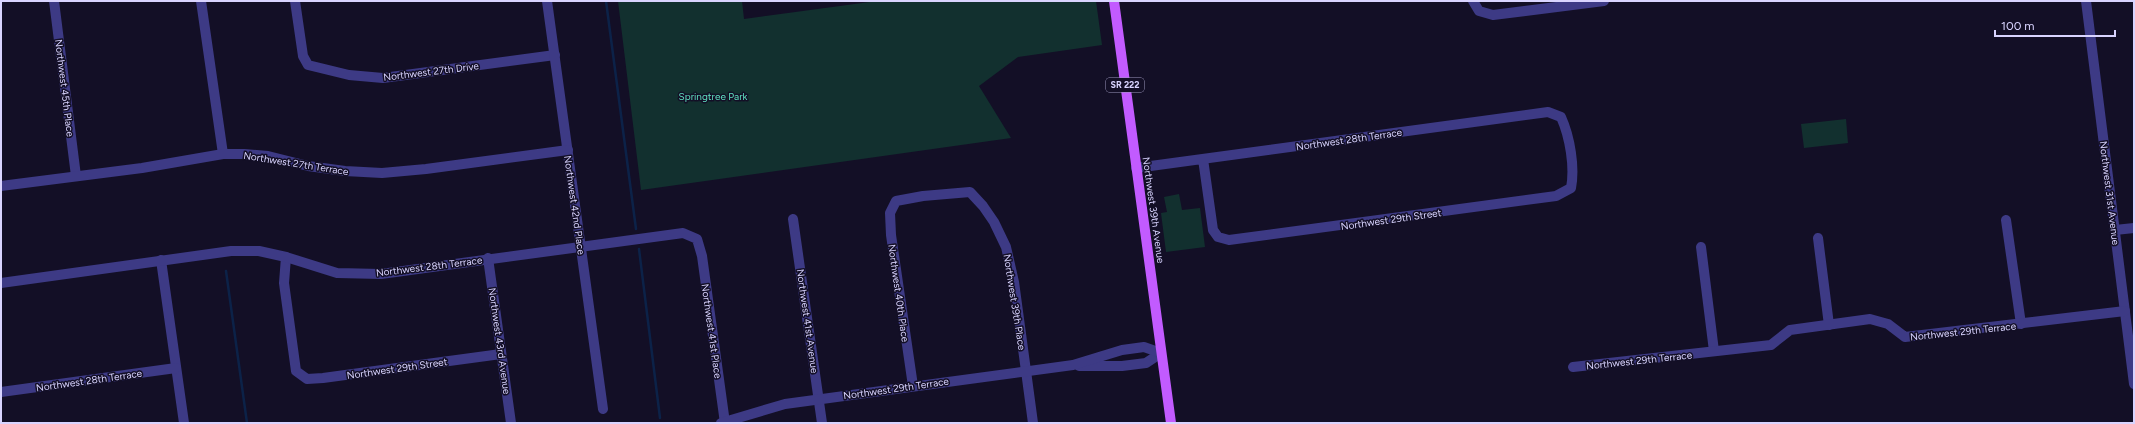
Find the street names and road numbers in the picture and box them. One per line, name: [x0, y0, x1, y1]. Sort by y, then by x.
street label: Northwest 45th Place: [52, 39, 77, 138]
street label: Northwest 27th Drive: [383, 59, 480, 84]
road number: SR 222: [1106, 78, 1144, 92]
street label: Northwest 28th Terrace: [1295, 126, 1403, 153]
street label: Northwest 31st Avenue: [2097, 140, 2122, 246]
street label: Northwest 27th Terrace: [242, 149, 350, 178]
street label: Northwest 42nd Place: [561, 155, 588, 256]
street label: Northwest 39th Avenue: [1140, 156, 1167, 265]
street label: Northwest 29th Street: [1340, 206, 1442, 233]
street label: Northwest 40th Place: [885, 243, 912, 343]
street label: Northwest 28th Terrace: [375, 253, 483, 279]
street label: Northwest 39th Place: [1000, 253, 1029, 352]
street label: Northwest 41st Avenue: [794, 268, 821, 375]
street label: Northwest 41st Place: [698, 283, 725, 380]
street label: Northwest 43rd Avenue: [486, 287, 513, 396]
street label: Northwest 29th Terrace: [1909, 319, 2017, 344]
street label: Northwest 29th Terrace: [1585, 348, 1693, 373]
street label: Northwest 29th Street: [346, 355, 448, 382]
street label: Northwest 28th Terrace: [35, 367, 143, 394]
street label: Northwest 29th Terrace: [842, 375, 950, 402]

